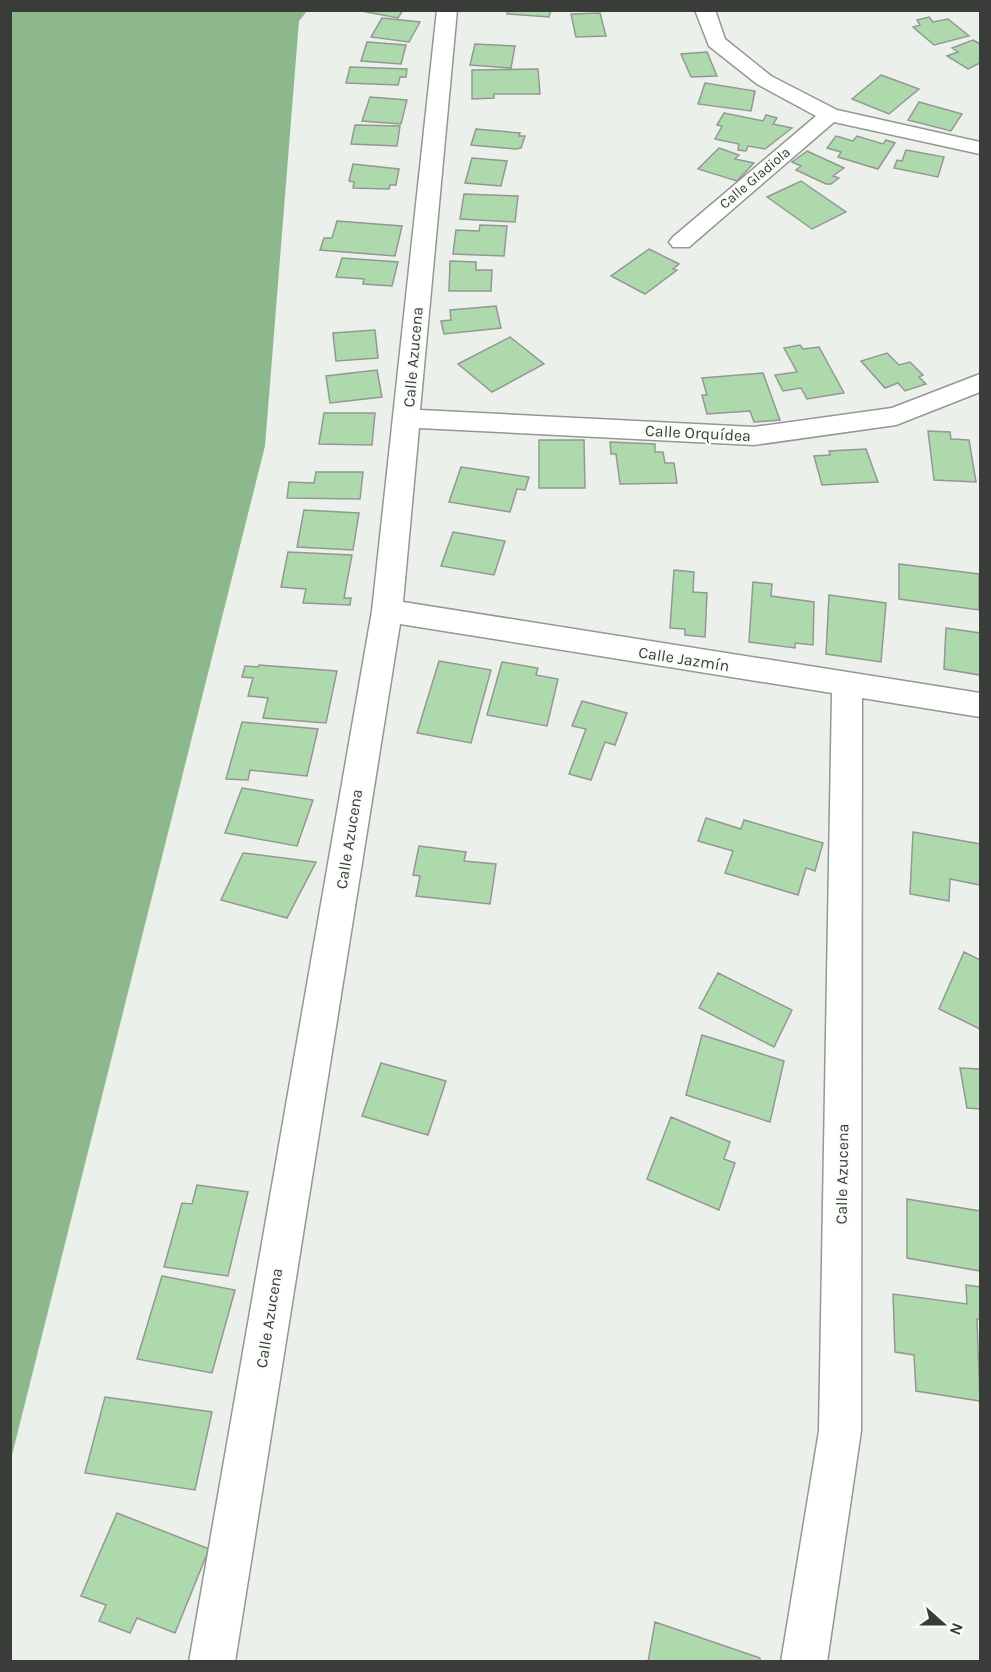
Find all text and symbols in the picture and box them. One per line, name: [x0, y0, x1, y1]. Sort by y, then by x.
street label: Calle Gladiola: [716, 144, 794, 212]
street label: Calle Azucena: [399, 306, 427, 408]
street label: Calle Orquídea: [645, 421, 751, 445]
street label: Calle Jazmín: [637, 642, 731, 676]
street label: Calle Azucena: [332, 788, 366, 890]
street label: Calle Azucena: [832, 1123, 852, 1225]
street label: Calle Azucena: [252, 1267, 286, 1369]
north arrow: [913, 1594, 973, 1654]
text: N: [946, 1620, 967, 1638]

